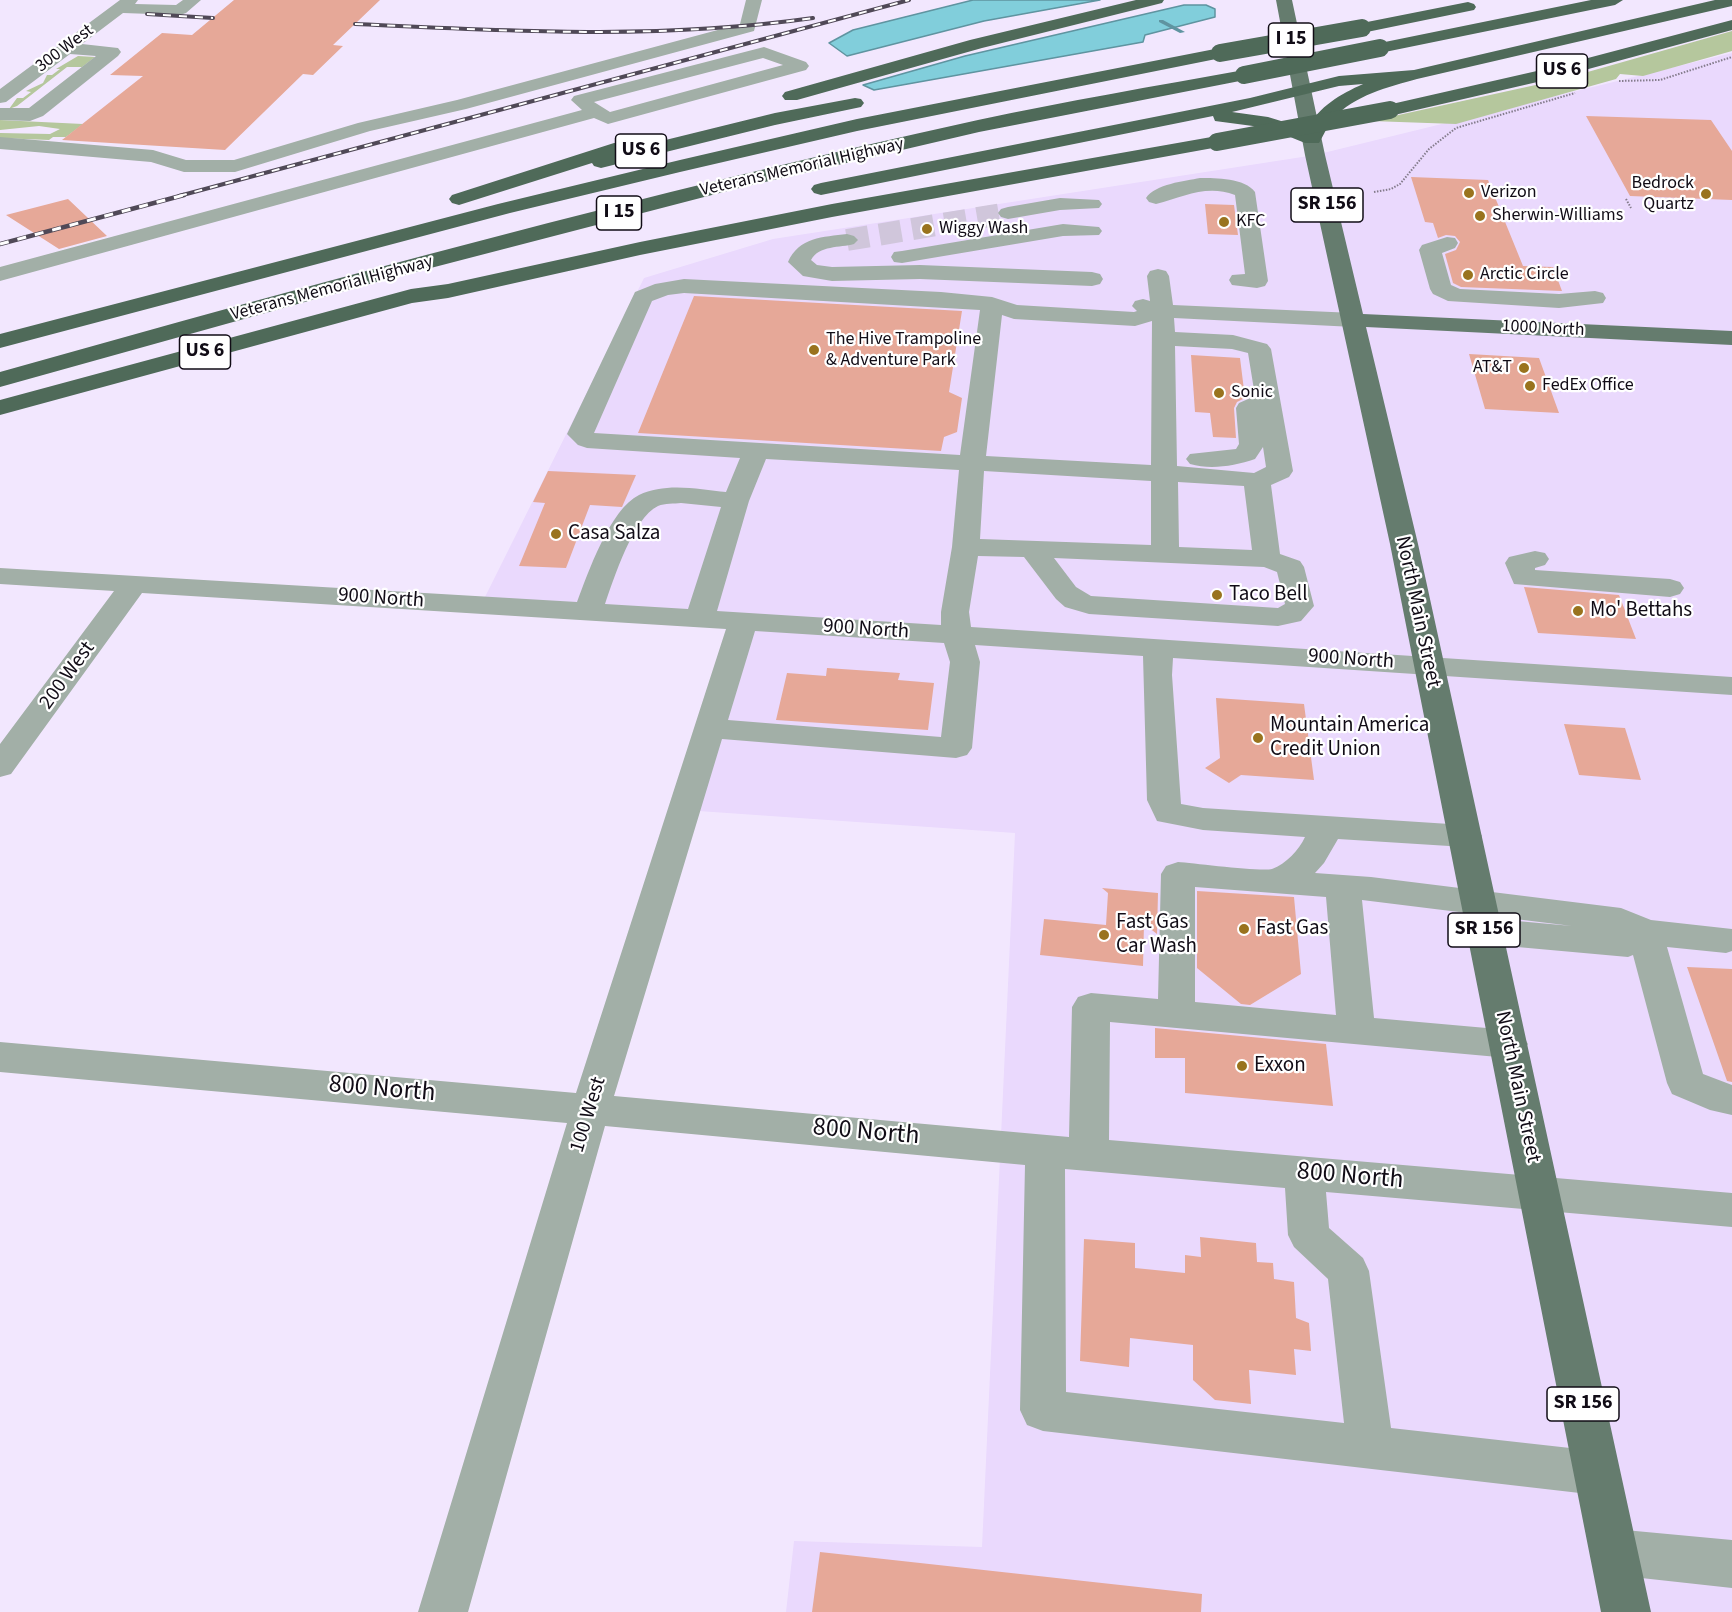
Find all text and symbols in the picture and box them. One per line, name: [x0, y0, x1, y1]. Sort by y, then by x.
street label: 300 West: [32, 20, 98, 78]
road number: I 15: [1268, 23, 1314, 57]
road number: US 6: [1536, 54, 1588, 88]
road number: US 6: [616, 134, 666, 168]
street label: Veterans Memorial Highway: [698, 134, 906, 202]
place label: Bedrock Quartz: [1632, 173, 1694, 216]
place label: Verizon: [1481, 182, 1537, 204]
marker: Verizon: [1462, 186, 1476, 200]
marker: Bedrock Quartz: [1699, 187, 1713, 201]
road number: SR 156: [1291, 188, 1363, 222]
road number: I 15: [596, 196, 642, 230]
place label: Sherwin-Williams: [1492, 205, 1623, 227]
marker: Sherwin-Williams: [1473, 209, 1487, 223]
place label: KFC: [1236, 211, 1265, 233]
marker: KFC: [1217, 215, 1231, 229]
place label: Wiggy Wash: [939, 218, 1028, 240]
marker: Wiggy Wash: [920, 222, 934, 236]
street label: Veterans Memorial Highway: [229, 252, 435, 326]
place label: Arctic Circle: [1480, 264, 1569, 286]
marker: Arctic Circle: [1461, 268, 1475, 282]
street label: 1000 North: [1501, 316, 1585, 342]
place label: The Hive Trampoline & Adventure Park: [826, 329, 981, 372]
road number: US 6: [180, 335, 230, 369]
marker: The Hive Trampoline & Adventure Park: [807, 343, 821, 357]
place label: AT&T: [1473, 357, 1512, 379]
marker: AT&T: [1517, 361, 1531, 375]
place label: FedEx Office: [1542, 375, 1634, 397]
marker: FedEx Office: [1523, 379, 1537, 393]
place label: Sonic: [1231, 382, 1273, 404]
marker: Sonic: [1212, 386, 1226, 400]
place label: Casa Salza: [568, 521, 660, 547]
marker: Casa Salza: [549, 527, 563, 541]
street label: North Main Street: [1389, 534, 1445, 690]
place label: Taco Bell: [1229, 582, 1308, 608]
street label: 900 North: [337, 583, 425, 615]
marker: Taco Bell: [1210, 588, 1224, 602]
place label: Mo' Bettahs: [1590, 598, 1692, 624]
marker: Mo' Bettahs: [1571, 604, 1585, 618]
street label: 900 North: [822, 614, 910, 646]
street label: 200 West: [35, 637, 101, 715]
street label: 900 North: [1307, 644, 1395, 676]
place label: Mountain America Credit Union: [1270, 713, 1429, 763]
marker: Mountain America Credit Union: [1251, 731, 1265, 745]
place label: Fast Gas Car Wash: [1116, 910, 1197, 960]
road number: SR 156: [1448, 913, 1520, 947]
place label: Fast Gas: [1256, 916, 1328, 942]
marker: Fast Gas: [1237, 922, 1251, 936]
marker: Fast Gas Car Wash: [1097, 928, 1111, 942]
street label: North Main Street: [1489, 1009, 1545, 1165]
place label: Exxon: [1254, 1053, 1306, 1079]
marker: Exxon: [1235, 1059, 1249, 1073]
street label: 800 North: [327, 1070, 437, 1110]
street label: 100 West: [566, 1074, 612, 1156]
street label: 800 North: [811, 1113, 921, 1153]
street label: 800 North: [1295, 1157, 1405, 1197]
road number: SR 156: [1547, 1387, 1619, 1421]

